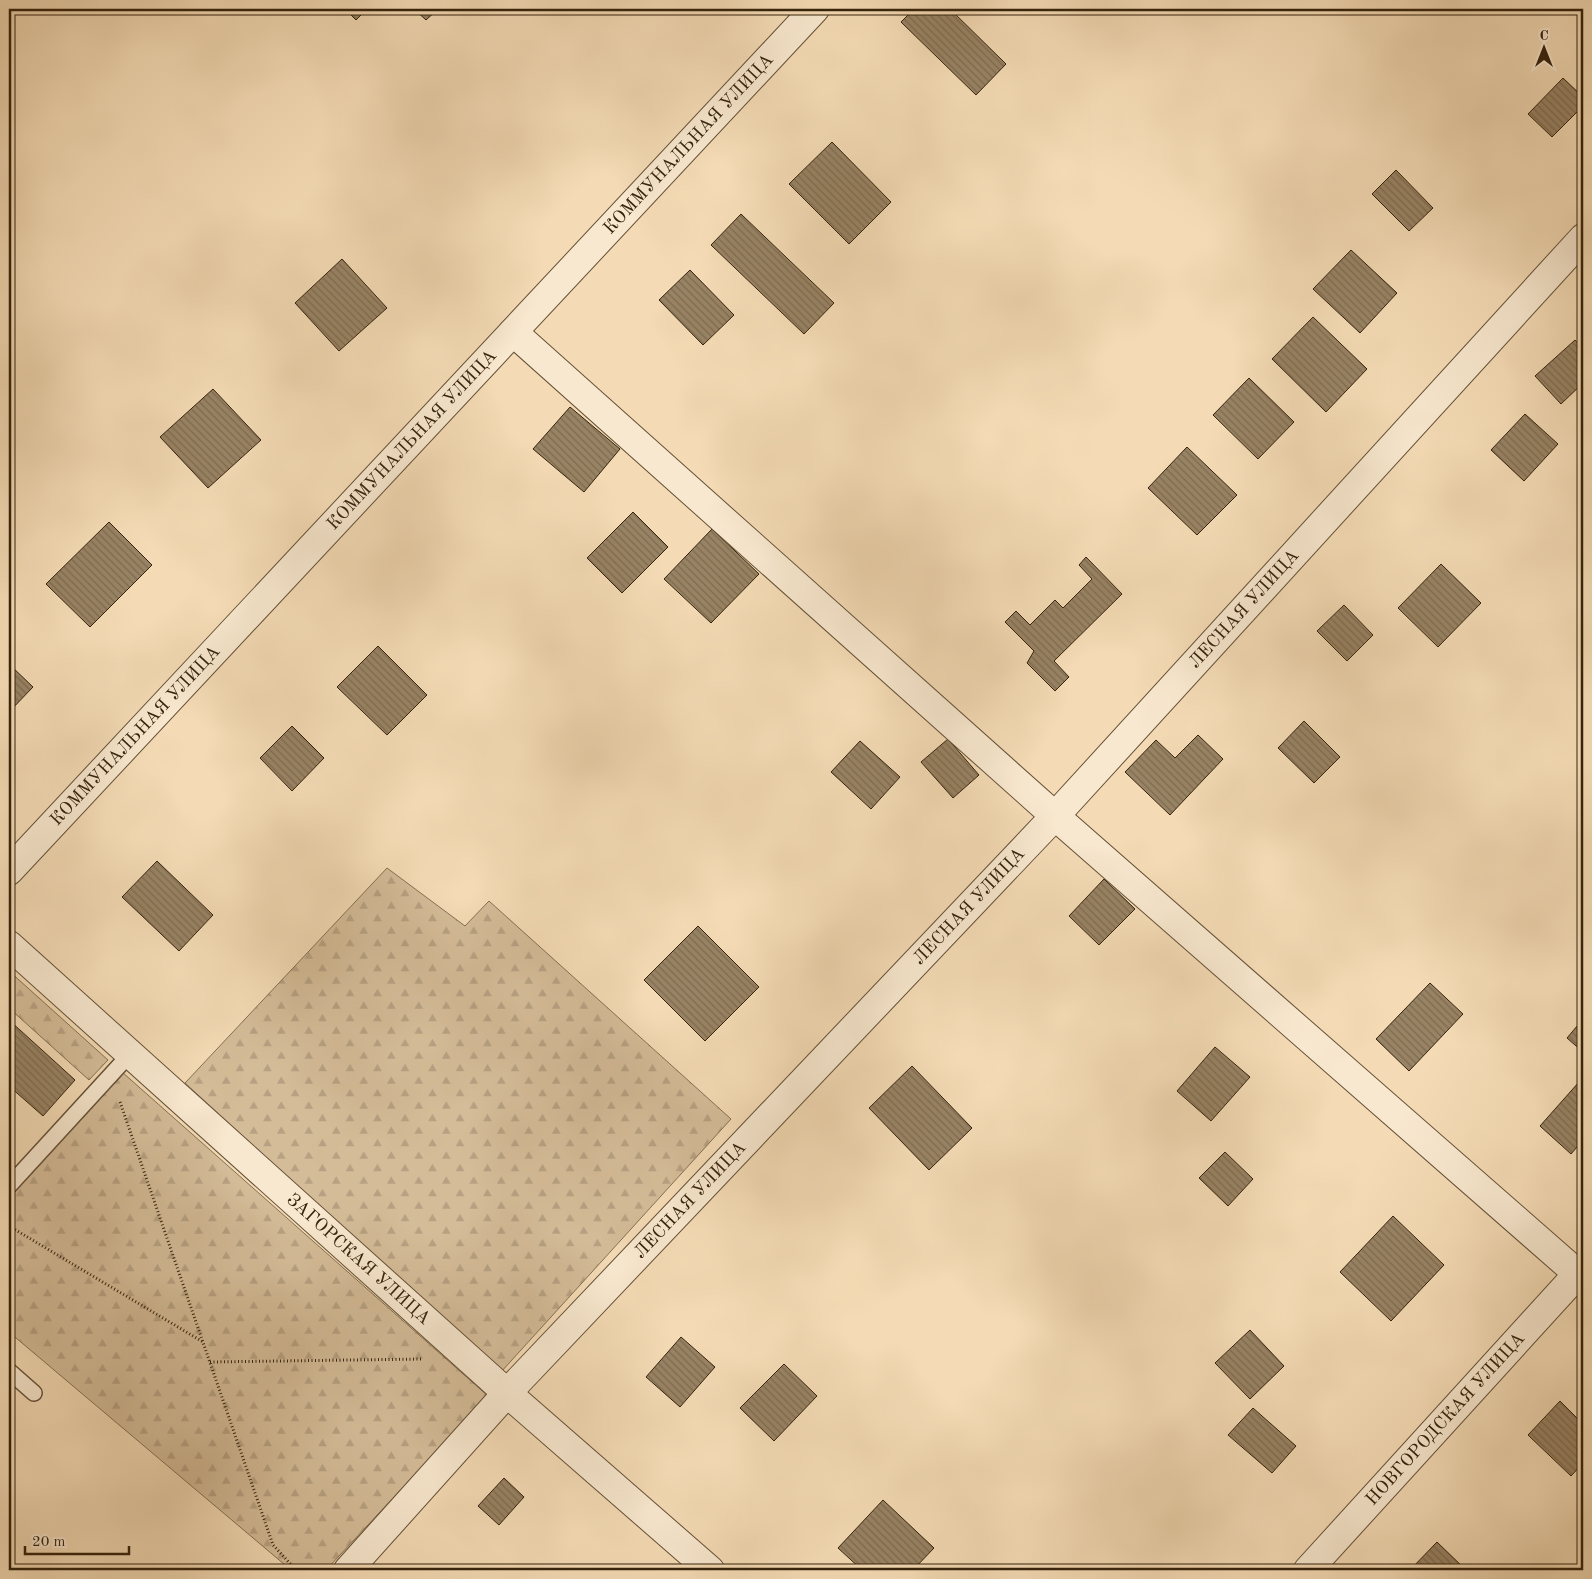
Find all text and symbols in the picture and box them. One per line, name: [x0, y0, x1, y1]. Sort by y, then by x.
north arrow: [1520, 22, 1570, 72]
text: С: [1539, 29, 1549, 43]
street label: КОММУНАЛЬНАЯ УЛИЦА: [600, 51, 777, 238]
street label: КОММУНАЛЬНАЯ УЛИЦА: [324, 346, 500, 534]
street label: ЛЕСНАЯ УЛИЦА: [1186, 546, 1303, 672]
street label: КОММУНАЛЬНАЯ УЛИЦА: [47, 642, 224, 829]
street label: ЛЕСНАЯ УЛИЦА: [910, 844, 1029, 968]
street label: ЛЕСНАЯ УЛИЦА: [631, 1138, 750, 1262]
street label: ЗАГОРСКАЯ УЛИЦА: [283, 1190, 434, 1328]
street label: НОВГОРОДСКАЯ УЛИЦА: [1363, 1329, 1528, 1509]
scale bar: [25, 1524, 129, 1556]
text: 20 m: [32, 1535, 66, 1550]

